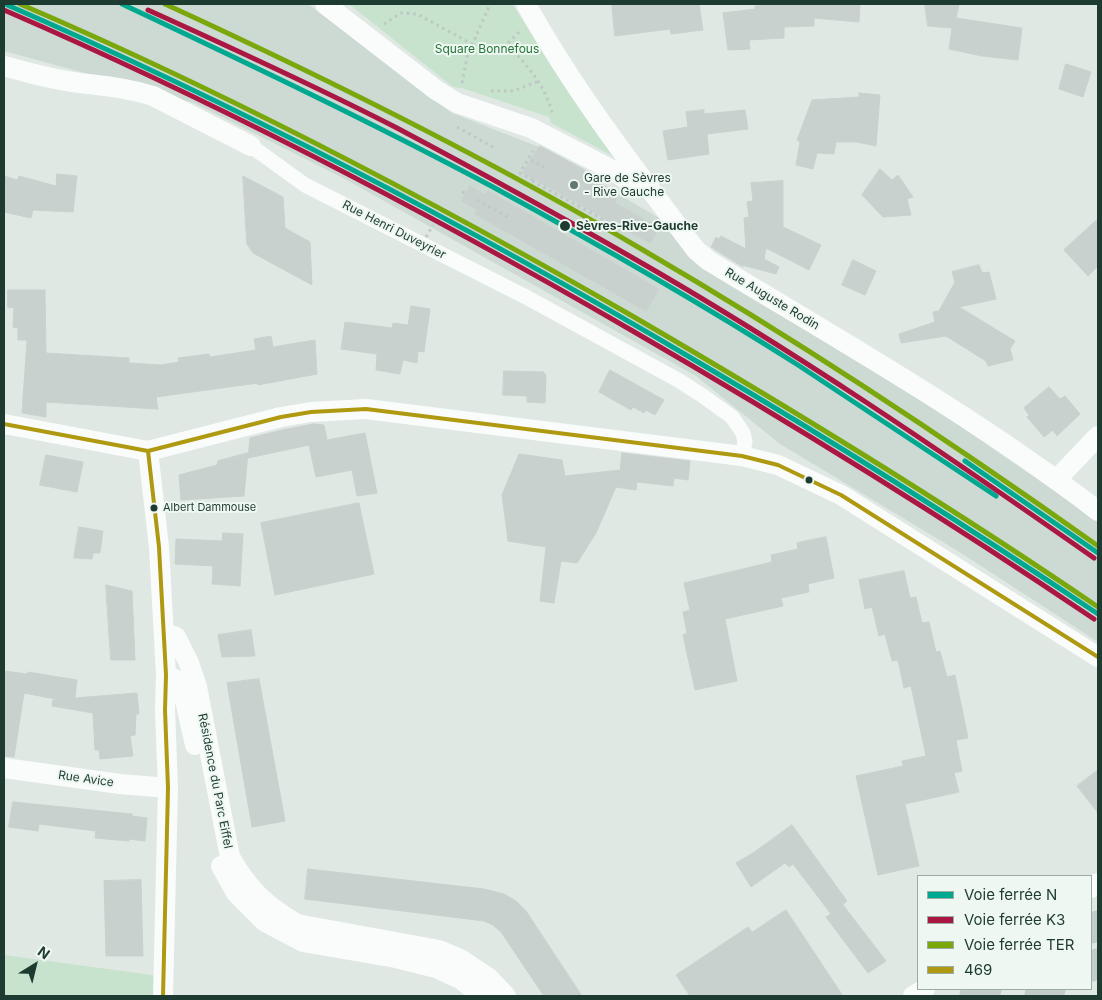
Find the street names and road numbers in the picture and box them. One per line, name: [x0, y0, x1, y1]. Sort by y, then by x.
street label: Rue Henri Duveyrier: [340, 198, 448, 262]
street label: Rue Auguste Rodin: [722, 265, 822, 333]
street label: Résidence du Parc Eiffel: [195, 712, 235, 850]
street label: Rue Avice: [57, 768, 115, 790]

